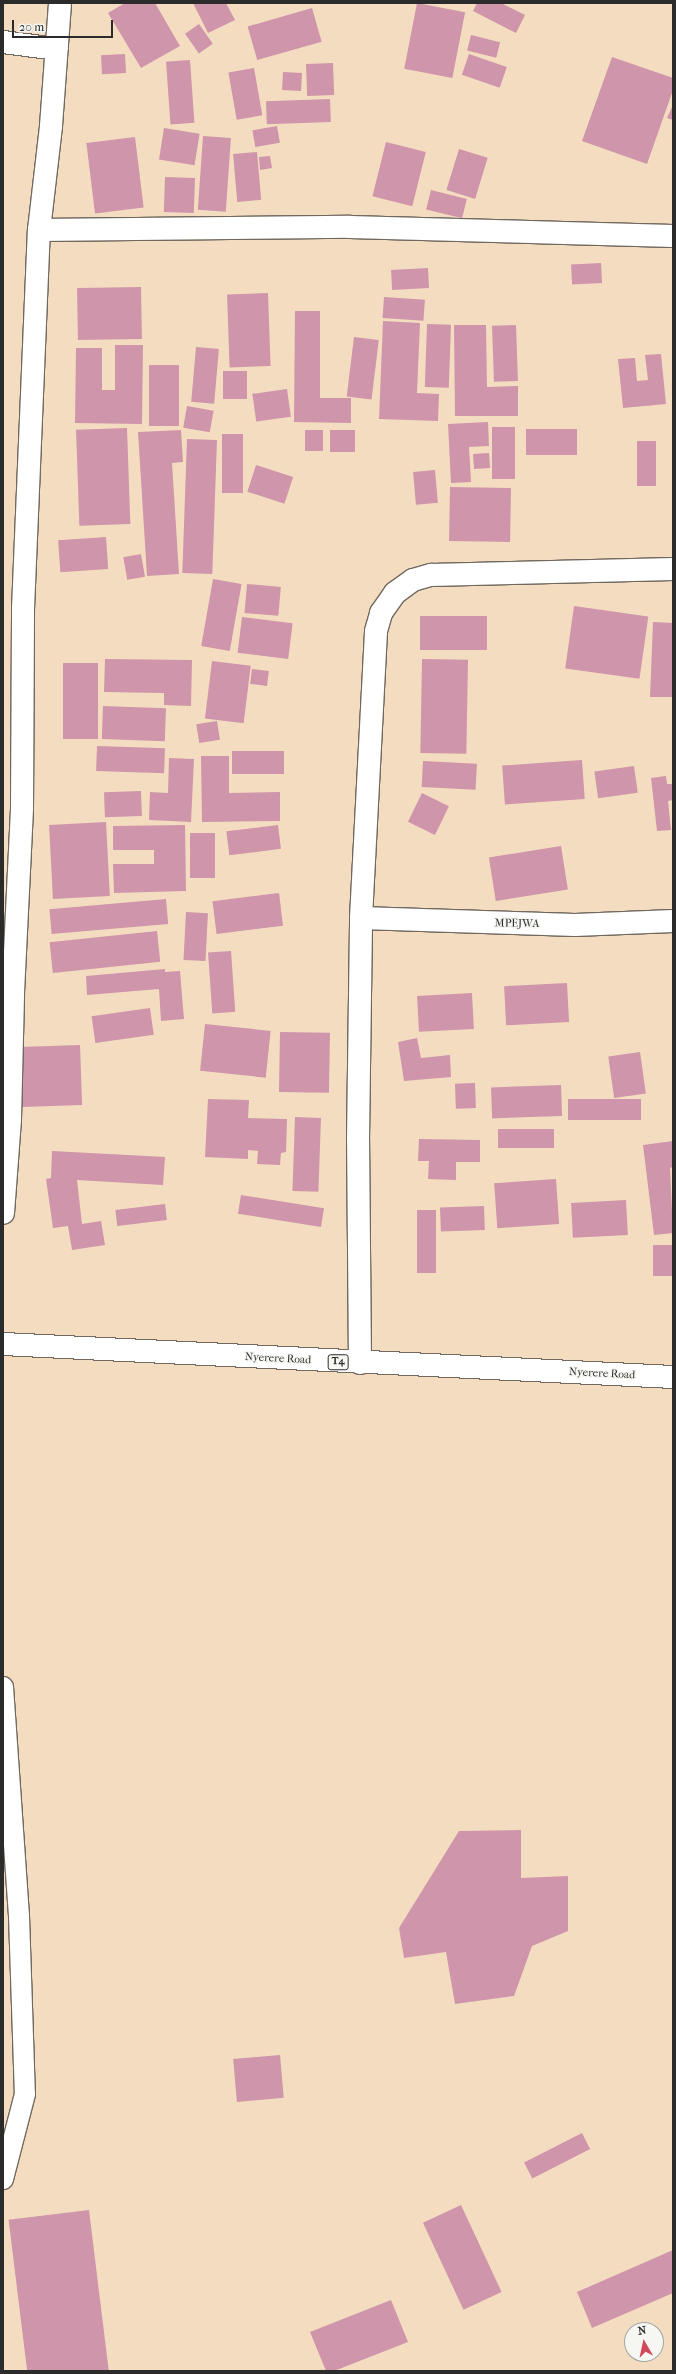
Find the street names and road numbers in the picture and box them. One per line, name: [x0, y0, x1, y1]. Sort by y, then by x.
street label: MPEJWA: [495, 917, 539, 931]
street label: Nyerere Road: [245, 1351, 311, 1367]
road number: T4: [327, 1354, 349, 1370]
street label: Nyerere Road: [569, 1366, 635, 1382]

